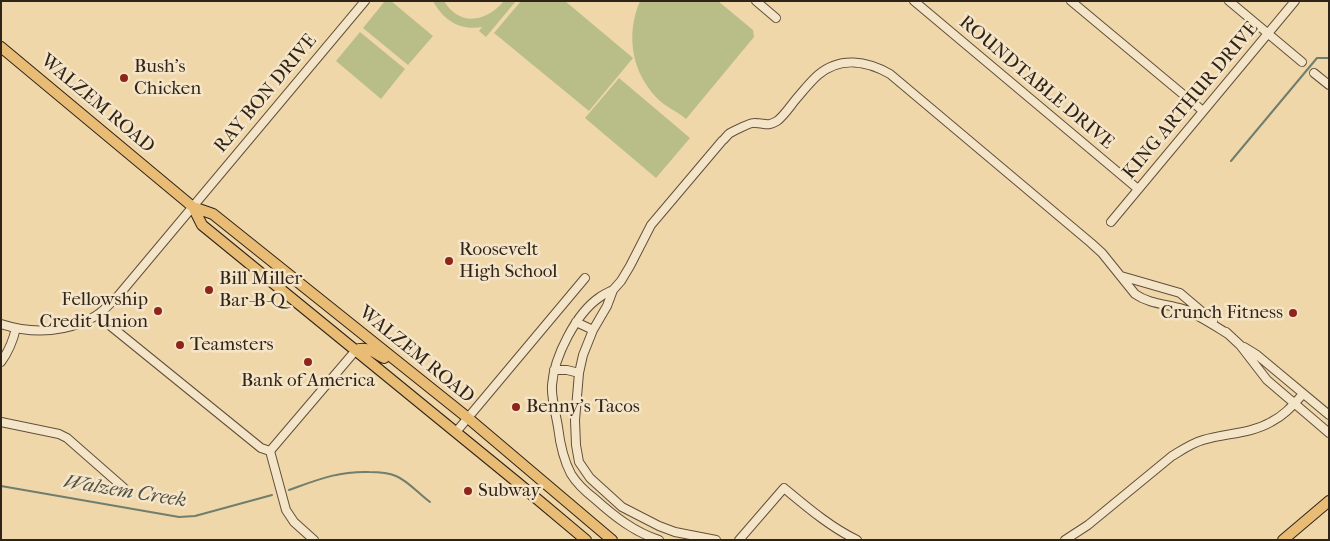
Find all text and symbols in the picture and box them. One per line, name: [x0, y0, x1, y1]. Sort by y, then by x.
street label: ROUNDTABLE DRIVE: [954, 12, 1118, 154]
street label: KING ARTHUR DRIVE: [1119, 18, 1263, 184]
street label: RAY BON DRIVE: [210, 30, 322, 158]
street label: WALZEM ROAD: [35, 50, 159, 158]
place label: Bush's Chicken: [134, 56, 201, 100]
marker: Bush's Chicken: [118, 72, 130, 84]
place label: Roosevelt High School: [459, 239, 558, 283]
marker: Roosevelt High School: [443, 255, 455, 267]
place label: Bill Miller Bar-B-Q: [219, 268, 302, 312]
marker: Bill Miller Bar-B-Q: [203, 284, 215, 296]
place label: Fellowship Credit Union: [39, 289, 148, 333]
street label: WALZEM ROAD: [354, 301, 478, 409]
place label: Crunch Fitness: [1161, 302, 1283, 324]
marker: Fellowship Credit Union: [152, 305, 164, 317]
marker: Crunch Fitness: [1287, 307, 1299, 319]
place label: Teamsters: [190, 334, 273, 356]
marker: Teamsters: [174, 339, 186, 351]
marker: Bank of America: [302, 356, 314, 368]
place label: Bank of America: [241, 370, 375, 392]
place label: Benny's Tacos: [526, 396, 640, 418]
marker: Benny's Tacos: [510, 401, 522, 413]
water label: Walzem Creek: [62, 470, 188, 514]
place label: Subway: [478, 480, 541, 502]
marker: Subway: [462, 485, 474, 497]

